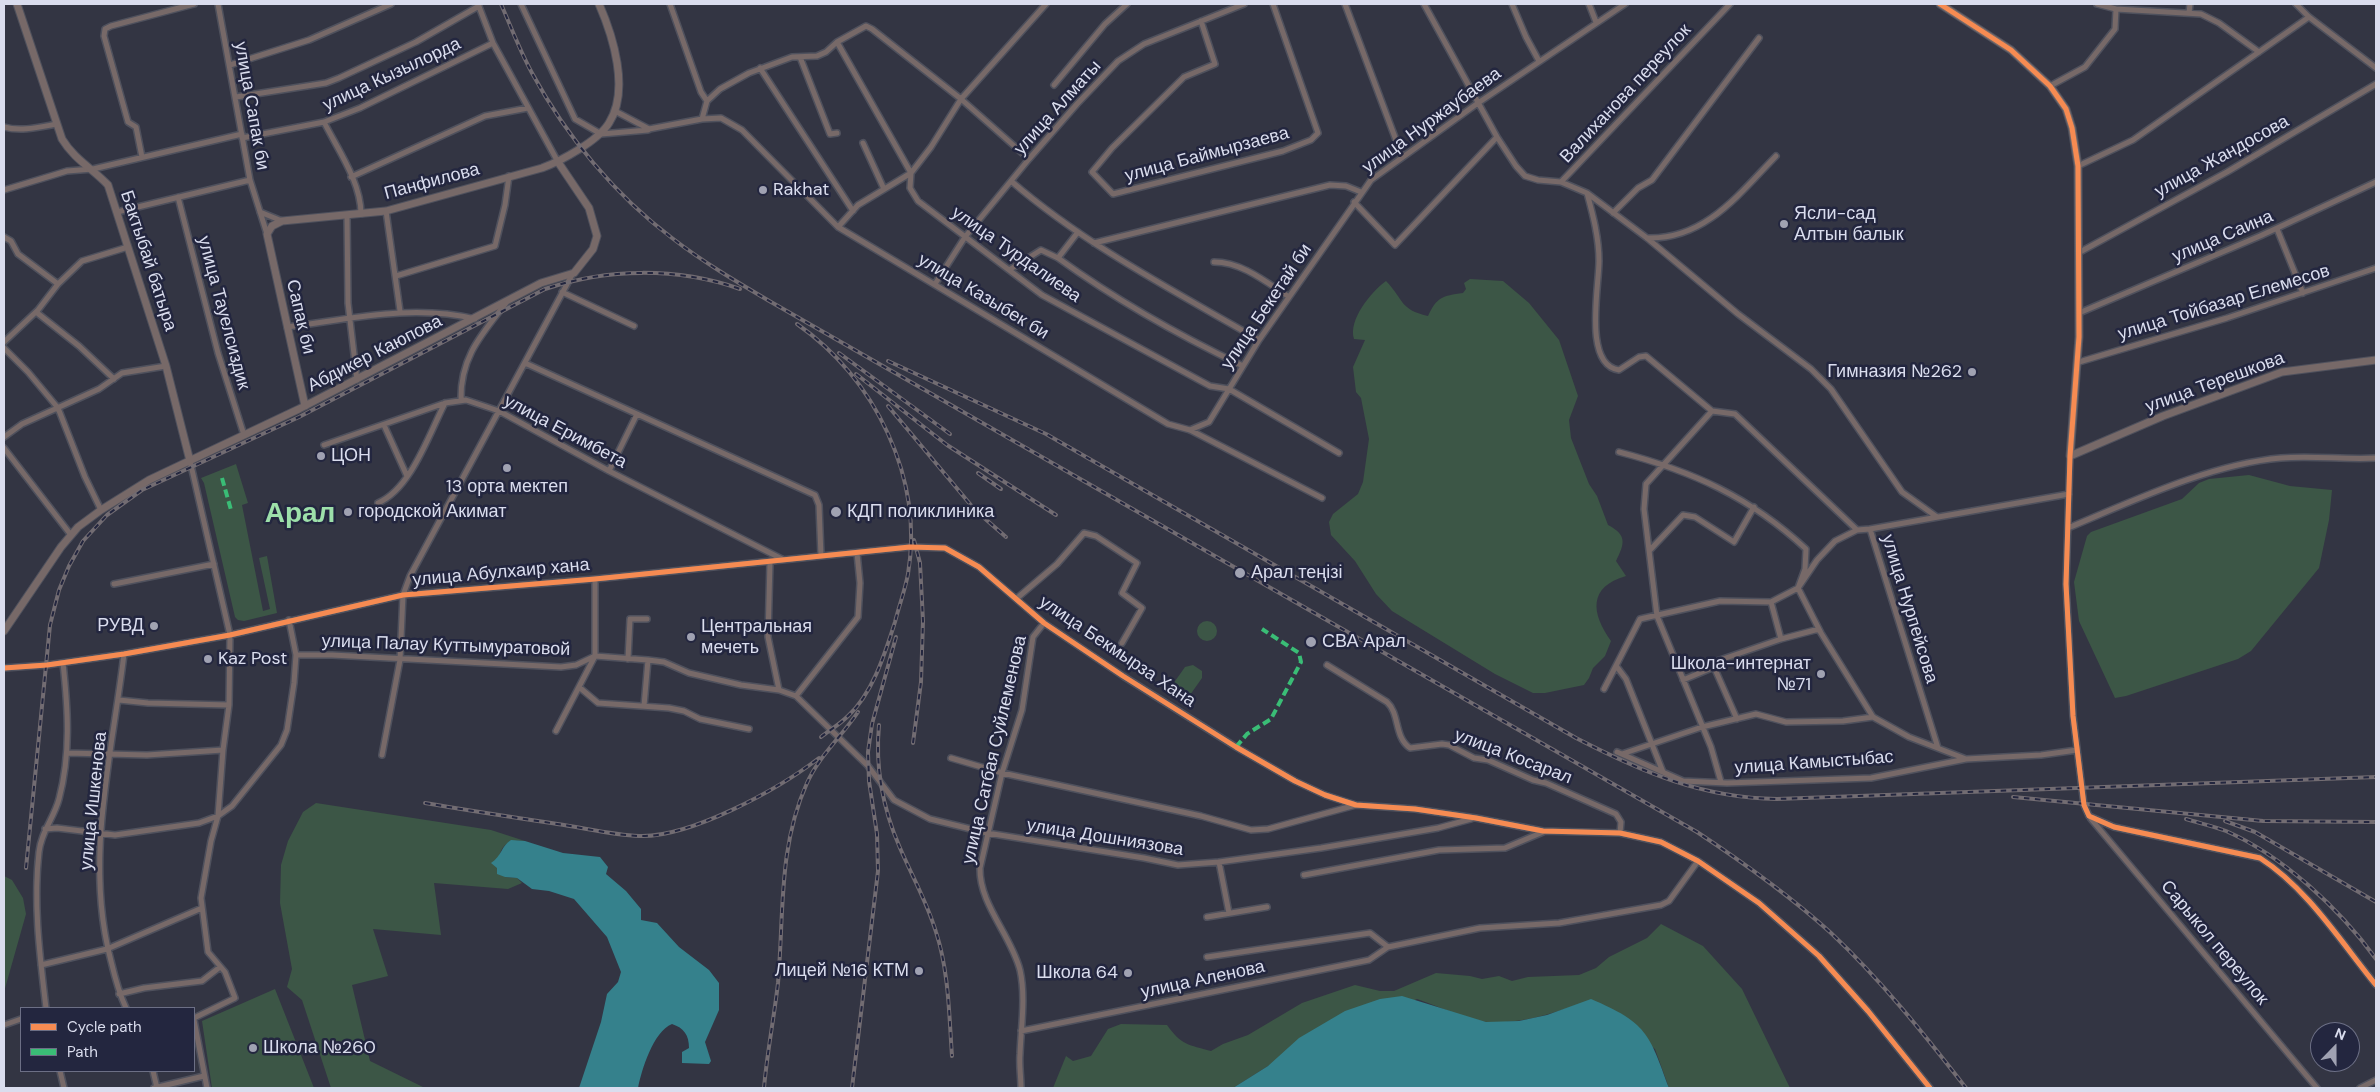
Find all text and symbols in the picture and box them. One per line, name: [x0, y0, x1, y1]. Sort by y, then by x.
street label: Валиханова переулок: [1556, 20, 1696, 168]
street label: улица Кызылорда: [320, 34, 464, 116]
street label: улица Сапак би: [229, 40, 273, 172]
street label: улица Алматы: [1010, 56, 1106, 160]
street label: улица Нуржаубаева: [1358, 63, 1506, 179]
street label: улица Жандосова: [2151, 111, 2293, 203]
street label: улица Баймырзаева: [1123, 123, 1291, 187]
street label: Панфилова: [382, 159, 482, 205]
place label: Rakhat: [773, 179, 829, 201]
marker: Rakhat: [757, 184, 769, 196]
street label: Бактыбай батыра: [115, 188, 181, 334]
street label: улица Турдалиева: [947, 202, 1085, 308]
place label: Ясли-сад Алтын балык: [1794, 203, 1904, 245]
street label: улица Саина: [2169, 206, 2277, 268]
marker: Ясли-сад Алтын балык: [1778, 218, 1790, 230]
street label: улица Тауелсиздик: [192, 234, 254, 392]
street label: улица Бекетай би: [1217, 240, 1317, 374]
street label: улица Казыбек би: [914, 249, 1052, 345]
street label: улица Тойбазар Елемесов: [2115, 260, 2333, 346]
street label: Сапак би: [281, 278, 319, 356]
street label: Абдикер Каюпова: [304, 311, 446, 397]
street label: улица Терешкова: [2143, 348, 2287, 418]
place label: Гимназия №262: [1827, 361, 1962, 383]
marker: Гимназия №262: [1966, 366, 1978, 378]
street label: улица Еримбета: [500, 391, 630, 473]
place label: ЦОН: [331, 445, 371, 467]
marker: ЦОН: [315, 450, 327, 462]
marker: 13 орта мектеп: [501, 462, 513, 474]
place label: 13 орта мектеп: [446, 476, 568, 498]
district label: Арал: [265, 498, 335, 532]
place label: городской Акимат: [358, 501, 506, 523]
place label: КДП поликлиника: [847, 501, 994, 523]
marker: КДП поликлиника: [829, 505, 843, 519]
marker: городской Акимат: [342, 506, 354, 518]
street label: улица Нурпейсова: [1876, 532, 1942, 686]
street label: улица Абулхаир хана: [412, 554, 590, 592]
place label: Арал теңізі: [1251, 562, 1343, 584]
marker: Арал теңізі: [1233, 566, 1247, 580]
street label: улица Бекмырза Хана: [1035, 592, 1199, 712]
place label: РУВД: [97, 615, 144, 637]
place label: Центральная мечеть: [701, 616, 812, 659]
marker: РУВД: [148, 620, 160, 632]
street label: улица Палау Куттымуратовой: [321, 631, 571, 661]
marker: Центральная мечеть: [685, 631, 697, 643]
place label: СВА Арал: [1322, 631, 1406, 653]
street label: улица Сатбая Суйлеменова: [958, 634, 1032, 866]
marker: СВА Арал: [1304, 635, 1318, 649]
place label: Kaz Post: [218, 648, 287, 670]
marker: Kaz Post: [202, 653, 214, 665]
place label: Школа-интернат №71: [1671, 653, 1811, 696]
marker: Школа-интернат №71: [1815, 668, 1827, 680]
street label: улица Косарал: [1451, 725, 1575, 789]
street label: улица Ишкенова: [76, 731, 112, 871]
street label: улица Камыстыбас: [1734, 747, 1894, 779]
street label: улица Дошниязова: [1025, 815, 1185, 861]
street label: Сарыкол переулок: [2156, 876, 2272, 1010]
street label: улица Аленова: [1139, 956, 1267, 1004]
place label: Лицей №16 КТМ: [775, 960, 909, 982]
place label: Школа 64: [1036, 962, 1118, 984]
marker: Лицей №16 КТМ: [913, 965, 925, 977]
marker: Школа 64: [1122, 967, 1134, 979]
legend: [20, 1007, 195, 1072]
text: Cycle path: [67, 1017, 142, 1037]
north arrow: [2310, 1022, 2360, 1072]
text: N: [2332, 1024, 2348, 1044]
place label: Школа №260: [263, 1037, 376, 1059]
text: Path: [67, 1042, 98, 1062]
marker: Школа №260: [247, 1042, 259, 1054]

